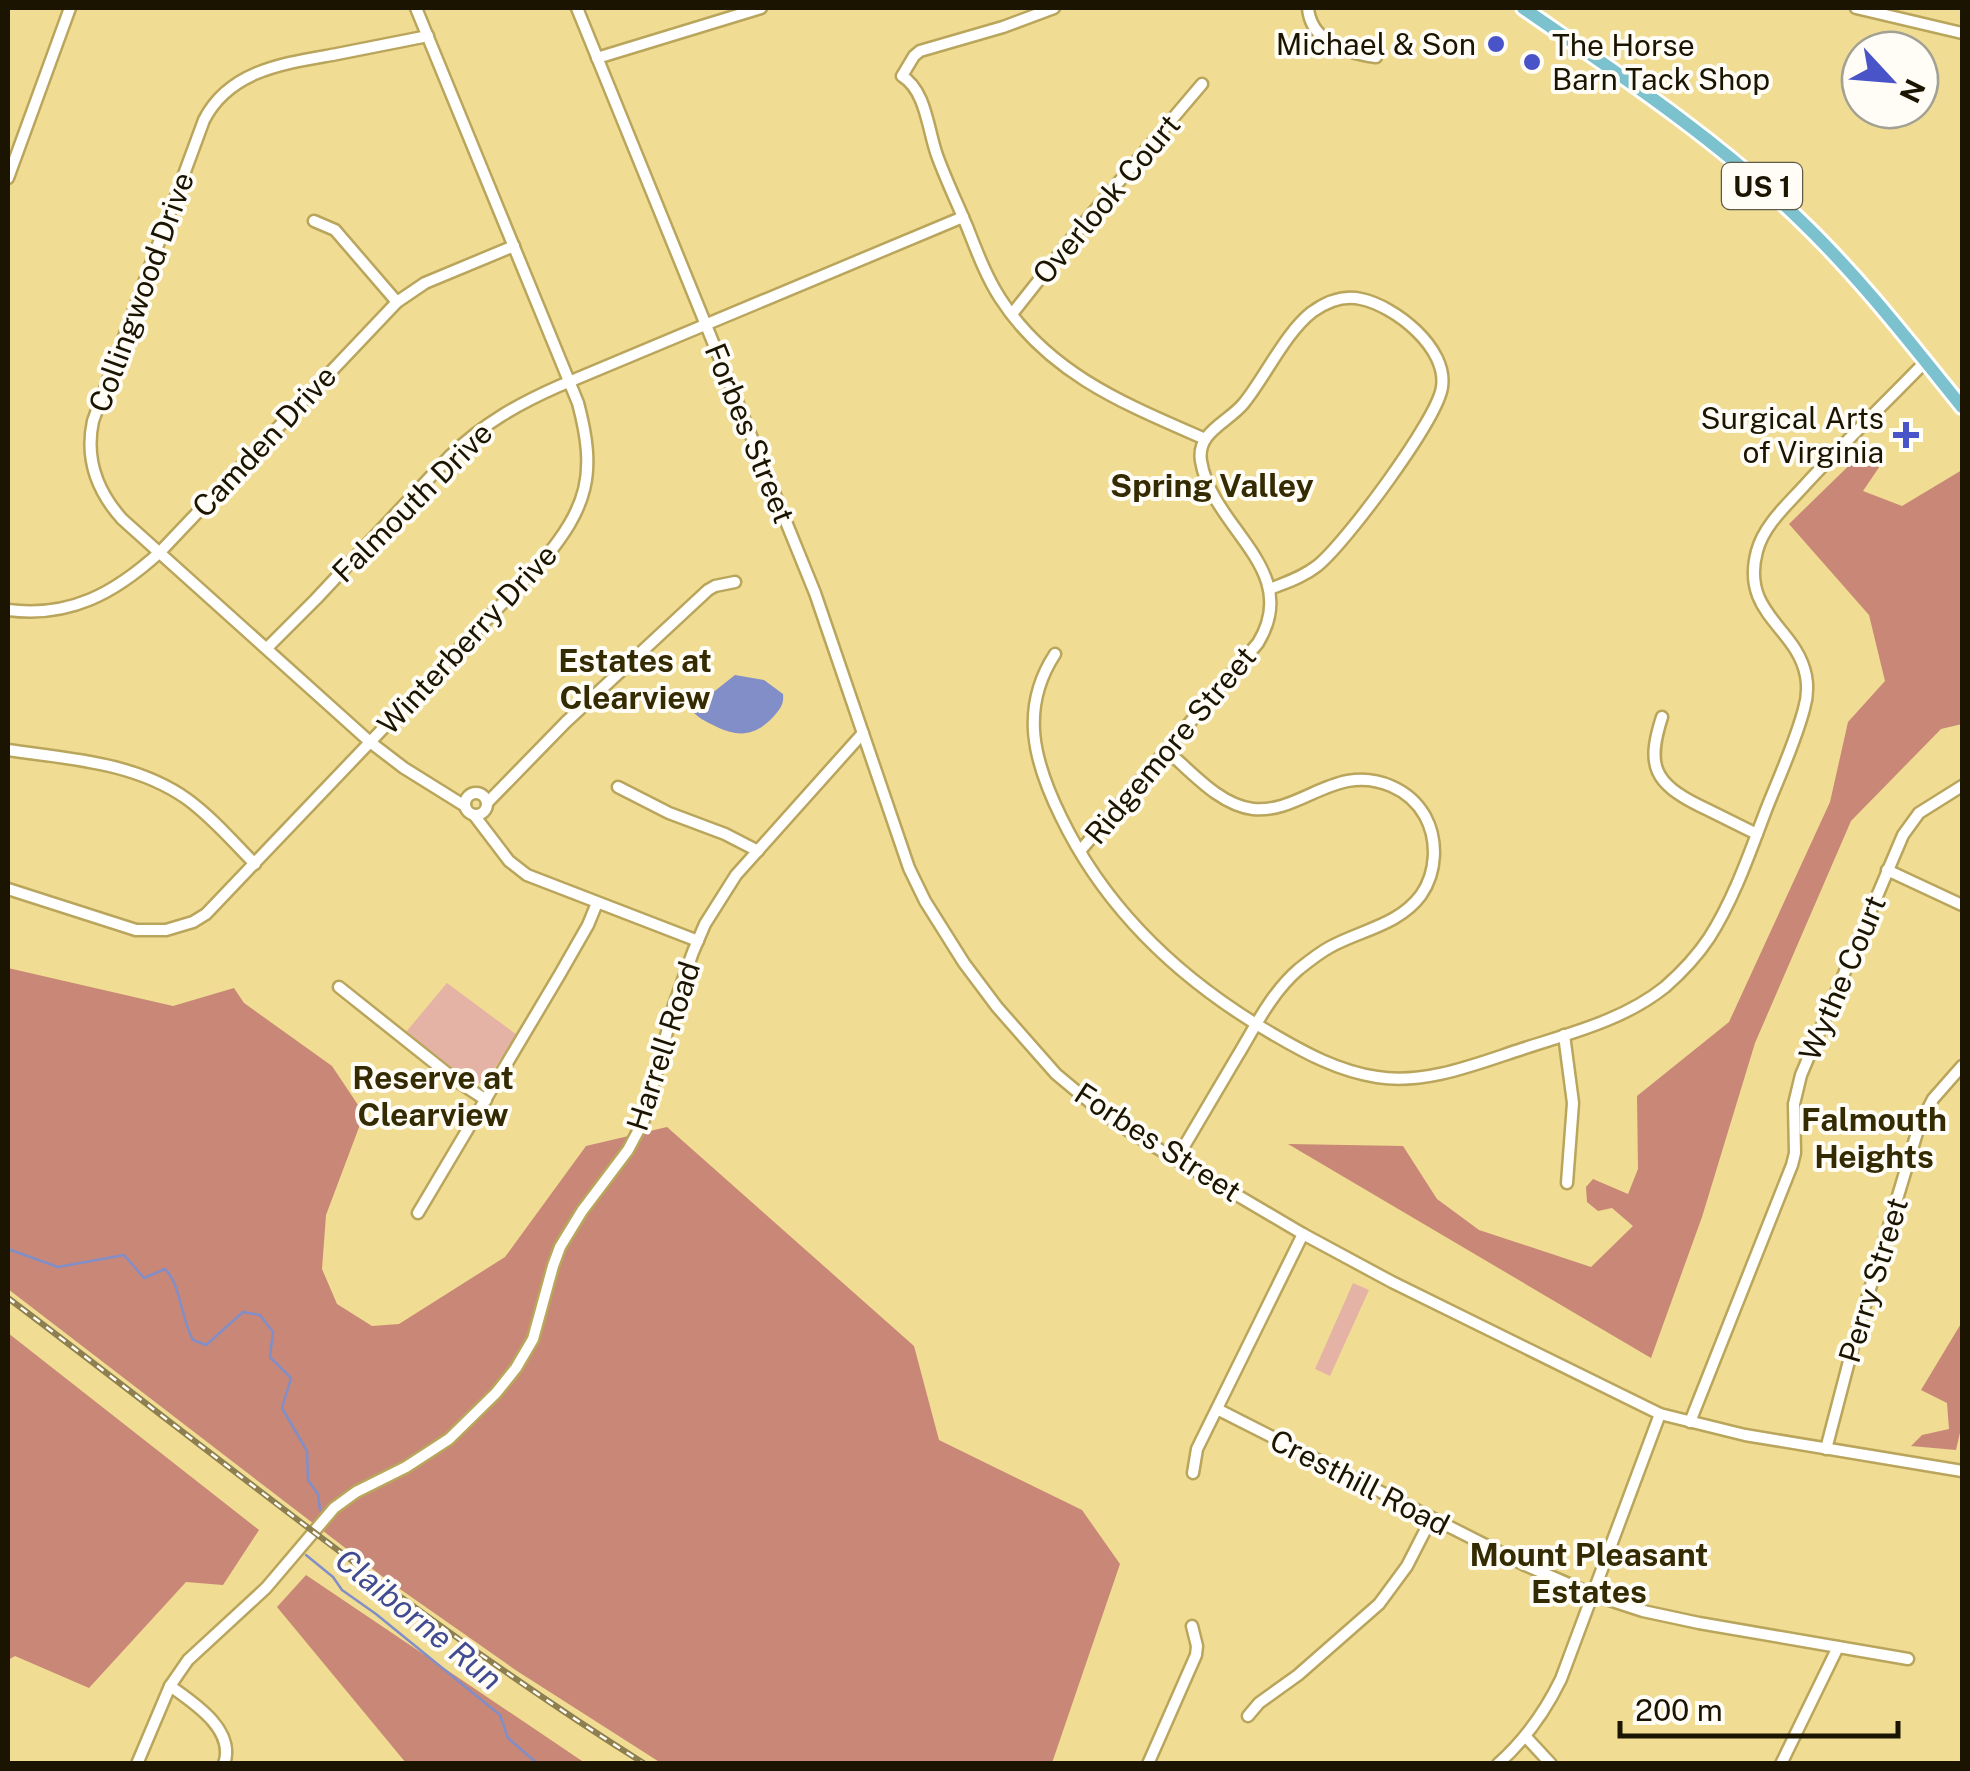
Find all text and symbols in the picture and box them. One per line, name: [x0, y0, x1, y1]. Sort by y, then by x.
place label: Michael & Son: [1276, 26, 1476, 62]
place label: The Horse Barn Tack Shop: [1552, 27, 1770, 97]
north arrow: [1840, 30, 1940, 130]
marker: Michael & Son: [1485, 33, 1507, 55]
marker: The Horse Barn Tack Shop: [1521, 51, 1543, 73]
text: N: [1893, 74, 1933, 108]
street label: Overlook Court: [1025, 107, 1187, 291]
road number: US 1: [1722, 163, 1802, 209]
street label: Collingwood Drive: [81, 167, 201, 417]
street label: Forbes Street: [698, 338, 802, 528]
street label: Camden Drive: [185, 358, 343, 524]
place label: Surgical Arts of Virginia: [1700, 400, 1884, 470]
street label: Falmouth Drive: [325, 415, 499, 589]
marker: Surgical Arts of Virginia: [1893, 422, 1919, 448]
district label: Spring Valley: [1110, 467, 1314, 504]
street label: Winterberry Drive: [370, 537, 564, 741]
street label: Ridgemore Street: [1077, 639, 1263, 851]
district label: Estates at Clearview: [558, 642, 712, 716]
street label: Wythe Court: [1791, 890, 1893, 1066]
street label: Harrell Road: [619, 957, 707, 1135]
district label: Reserve at Clearview: [352, 1059, 514, 1133]
street label: Forbes Street: [1068, 1075, 1248, 1209]
district label: Falmouth Heights: [1801, 1101, 1947, 1175]
street label: Perry Street: [1831, 1193, 1915, 1367]
street label: Cresthill Road: [1264, 1421, 1456, 1543]
district label: Mount Pleasant Estates: [1470, 1536, 1708, 1610]
water label: Claiborne Run: [328, 1541, 510, 1697]
scale bar: [1620, 1676, 1898, 1738]
text: 200 m: [1635, 1692, 1723, 1728]

